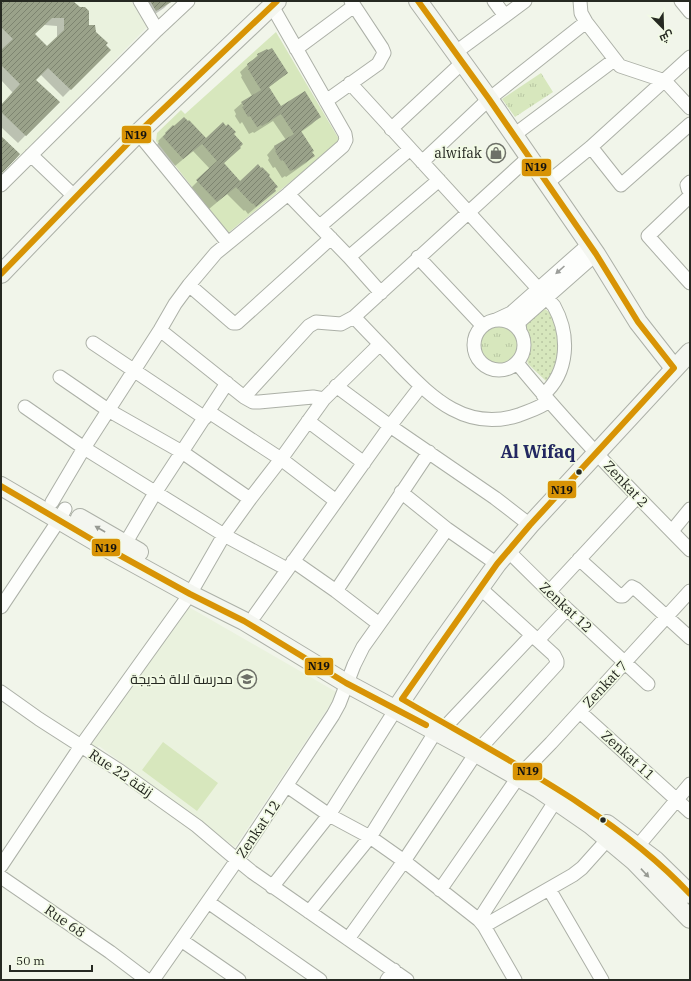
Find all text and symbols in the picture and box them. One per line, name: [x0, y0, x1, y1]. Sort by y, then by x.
north arrow: [643, 8, 683, 48]
text: ش: [658, 28, 676, 46]
line badge: N19: [121, 125, 152, 144]
text: N19: [125, 128, 147, 142]
shop icon: alwifak: [485, 142, 507, 164]
place label: alwifak: [434, 144, 483, 162]
line badge: N19: [521, 158, 552, 177]
text: N19: [525, 160, 547, 174]
one-way arrow: [555, 265, 565, 275]
district label: Al Wifaq: [500, 440, 576, 463]
street label: Zenkat 2: [600, 457, 652, 511]
unlabelled marker: [574, 467, 584, 477]
line badge: N19: [547, 480, 577, 499]
text: N19: [551, 483, 573, 497]
one-way arrow: [94, 526, 106, 533]
line badge: N19: [91, 538, 121, 557]
text: N19: [95, 541, 117, 555]
street label: Zenkat 12: [536, 578, 596, 636]
line badge: N19: [304, 657, 334, 676]
street label: Zenkat 7: [579, 657, 631, 711]
text: N19: [308, 659, 330, 673]
school or university icon: مدرسة لالة خديجة: [236, 668, 258, 690]
place label: مدرسة لالة خديجة: [130, 670, 233, 688]
street label: Zenkat 11: [597, 726, 659, 784]
street label: Rue 22 زنقة: [86, 745, 156, 801]
line badge: N19: [512, 762, 543, 781]
text: N19: [517, 764, 539, 778]
street label: Zenkat 12: [232, 797, 284, 861]
unlabelled marker: [598, 815, 608, 825]
one-way arrow: [640, 868, 649, 877]
street label: Rue 68: [41, 901, 89, 941]
scale bar: [10, 947, 92, 973]
text: 50 m: [16, 953, 45, 968]

